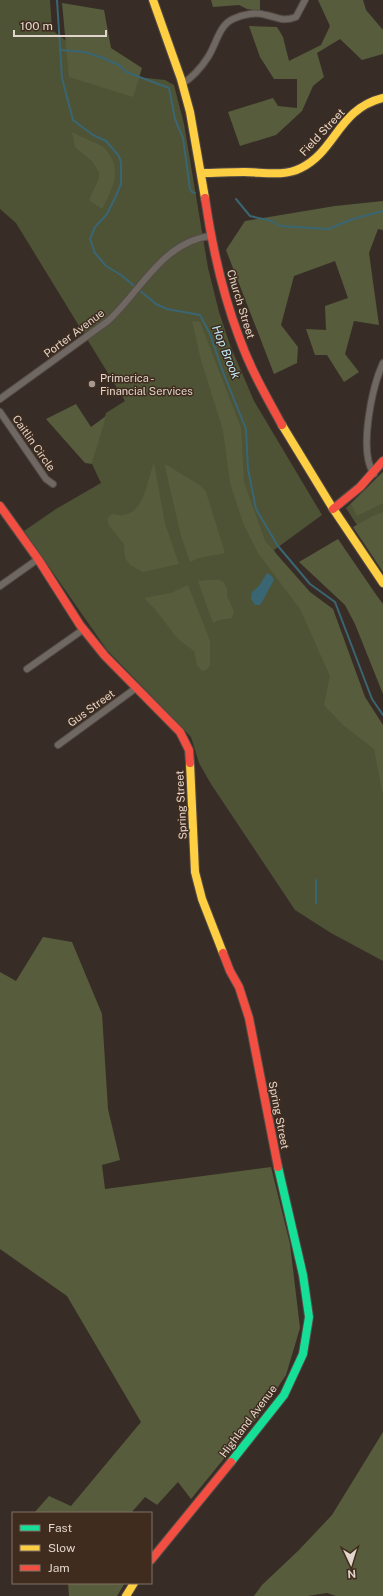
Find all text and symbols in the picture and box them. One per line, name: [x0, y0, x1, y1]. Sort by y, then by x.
scale bar: [14, 12, 106, 38]
text: 100 m: [20, 19, 53, 33]
street label: Field Street: [297, 106, 347, 158]
street label: Church Street: [225, 268, 257, 340]
street label: Porter Avenue: [41, 306, 107, 360]
water label: Hop Brook: [209, 323, 243, 381]
place label: Primerica - Financial Services: [100, 372, 193, 397]
marker: Primerica - Financial Services: [87, 379, 97, 389]
street label: Caitlin Circle: [10, 413, 58, 473]
street label: Gus Street: [65, 687, 117, 729]
street label: Spring Street: [173, 770, 189, 840]
street label: Spring Street: [267, 1080, 291, 1150]
street label: Highland Avenue: [217, 1383, 279, 1459]
legend: [12, 1512, 152, 1584]
text: Fast: [48, 1521, 73, 1535]
text: Slow: [48, 1541, 76, 1555]
north arrow: [331, 1544, 371, 1584]
text: Jam: [48, 1561, 70, 1575]
text: N: [347, 1568, 356, 1580]

